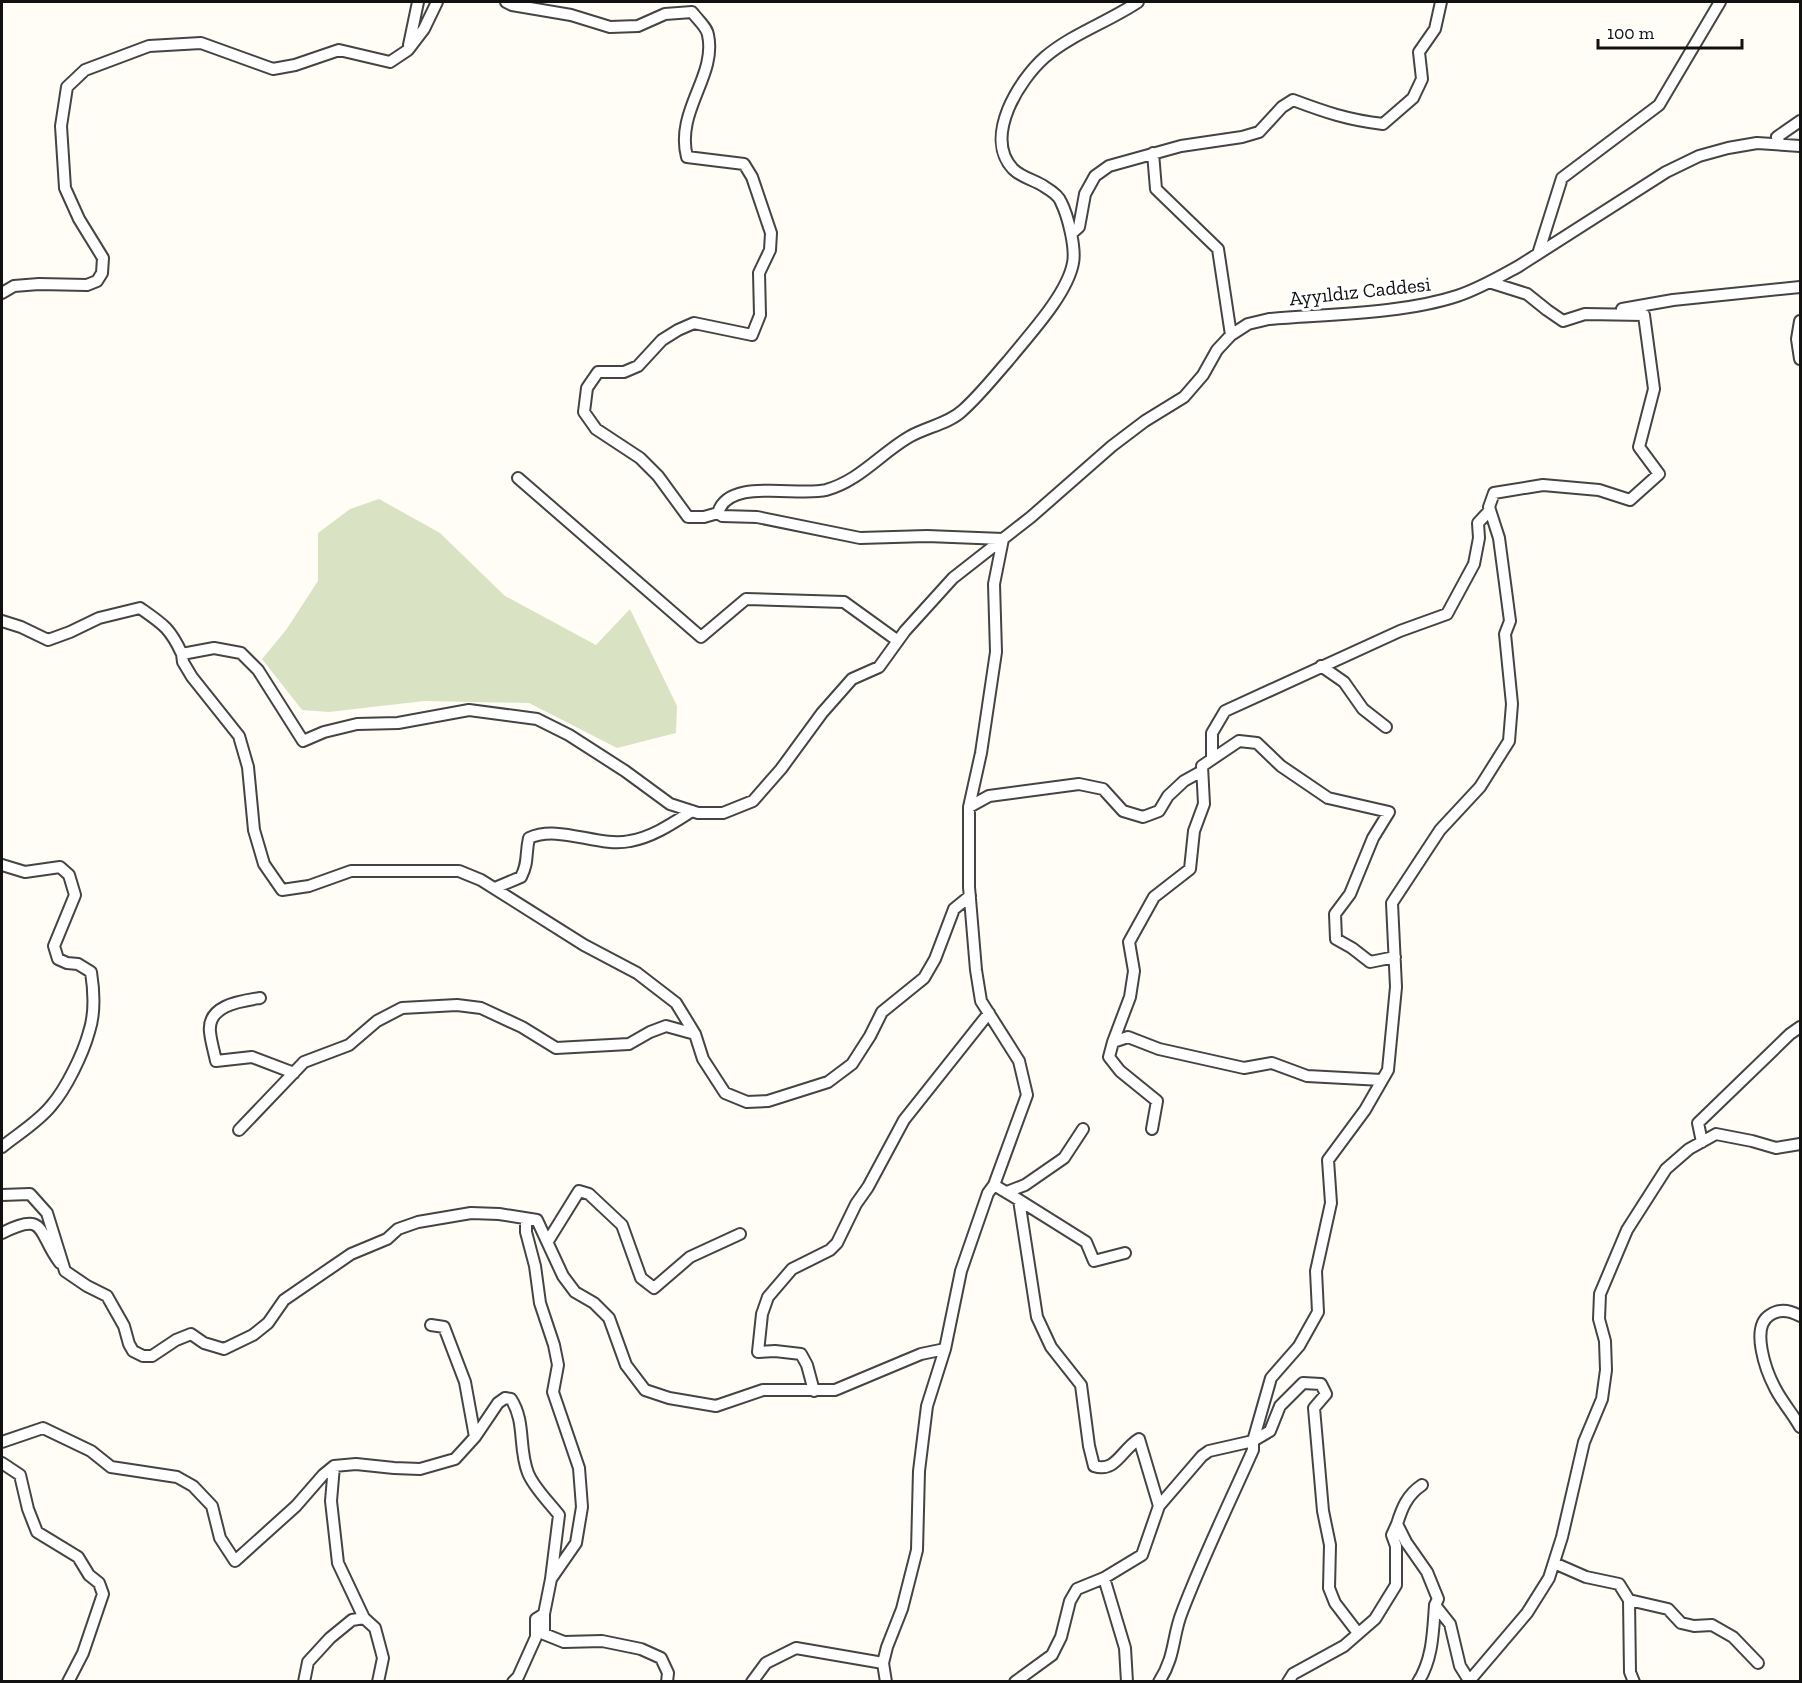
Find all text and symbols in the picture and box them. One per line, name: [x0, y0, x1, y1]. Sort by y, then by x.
scale bar: [1598, 12, 1742, 50]
text: 100 m: [1607, 22, 1655, 44]
street label: Ayyıldız Caddesi: [1288, 272, 1432, 310]

